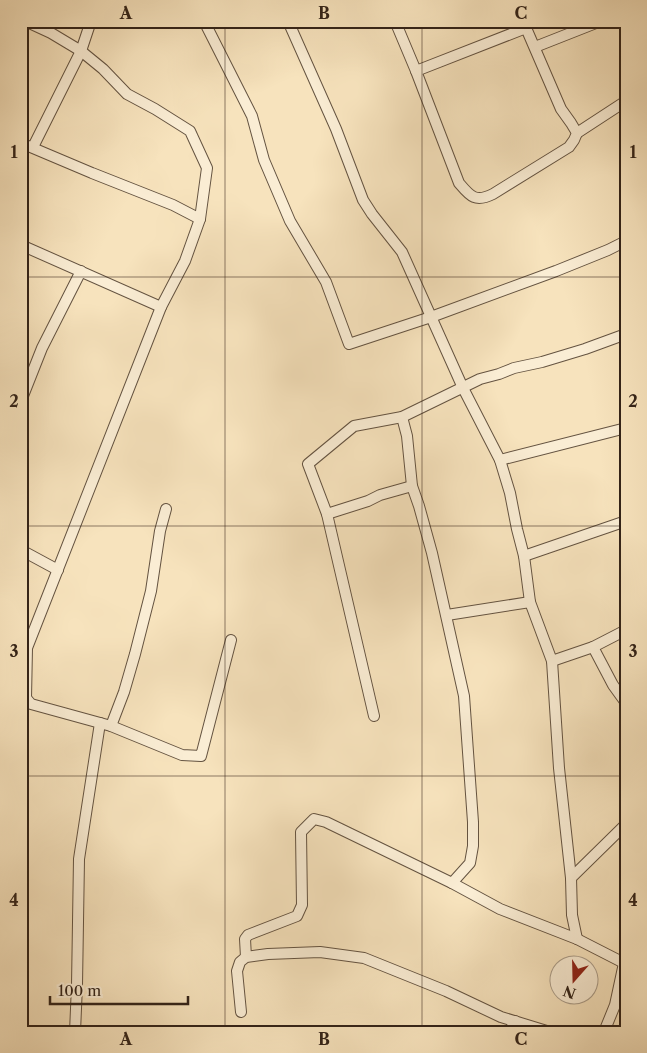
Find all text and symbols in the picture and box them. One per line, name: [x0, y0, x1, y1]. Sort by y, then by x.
text: A: [119, 3, 133, 23]
text: B: [318, 3, 330, 23]
text: C: [515, 3, 527, 23]
text: 1: [10, 142, 18, 162]
text: 1: [629, 142, 637, 162]
text: 2: [9, 391, 19, 411]
text: 2: [628, 391, 638, 411]
text: 3: [9, 641, 19, 661]
text: 3: [628, 641, 638, 661]
text: 4: [9, 890, 19, 910]
text: 4: [628, 890, 638, 910]
north arrow: [550, 956, 600, 1006]
scale bar: [50, 973, 188, 1005]
text: 100 m: [58, 981, 101, 1000]
text: N: [561, 982, 578, 1003]
text: A: [119, 1029, 133, 1049]
text: B: [318, 1029, 330, 1049]
text: C: [515, 1029, 527, 1049]

